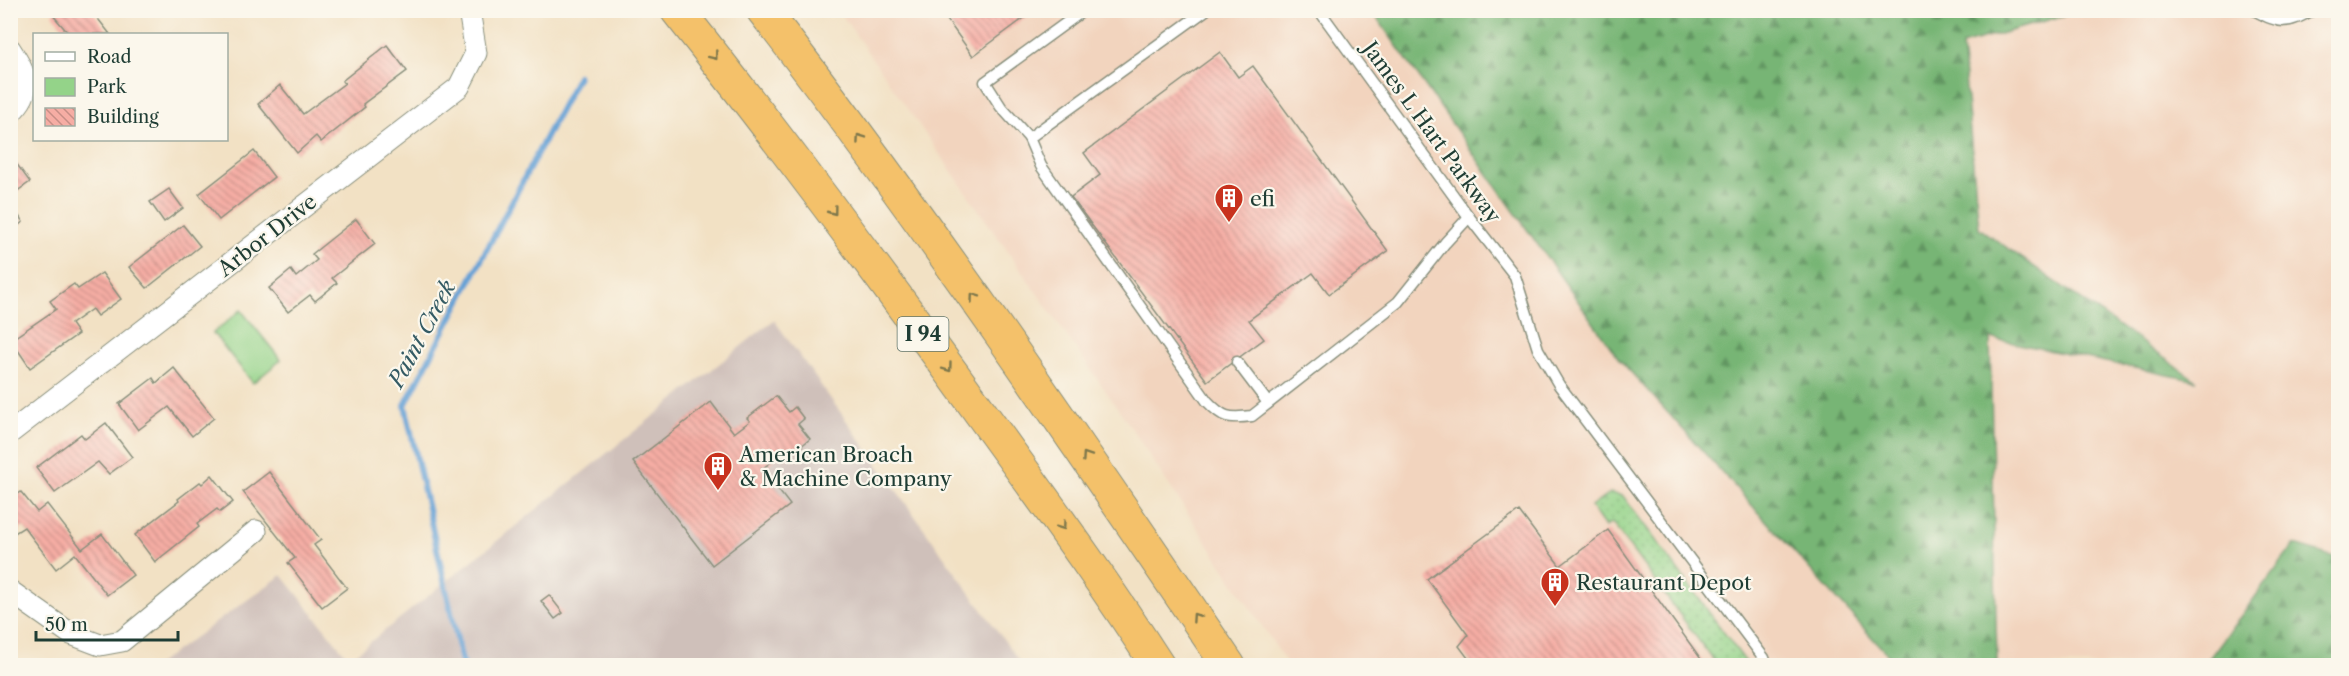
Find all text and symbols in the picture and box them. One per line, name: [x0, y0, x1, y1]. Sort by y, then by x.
legend: [33, 33, 228, 141]
street label: James L Hart Parkway: [1356, 34, 1506, 228]
text: Road: [87, 46, 132, 68]
one-way arrow: [706, 50, 717, 61]
text: Park: [87, 76, 128, 98]
text: Building: [87, 106, 159, 128]
one-way arrow: [856, 134, 867, 145]
building icon: efi: [1213, 182, 1245, 224]
place label: efi: [1250, 186, 1275, 211]
street label: Arbor Drive: [212, 189, 321, 282]
one-way arrow: [825, 204, 836, 215]
water label: Paint Creek: [382, 275, 462, 394]
one-way arrow: [970, 292, 981, 303]
road number: I 94: [898, 317, 948, 351]
one-way arrow: [941, 361, 952, 372]
place label: American Broach & Machine Company: [738, 442, 952, 491]
building icon: American Broach & Machine Company: [702, 450, 734, 492]
one-way arrow: [1082, 452, 1093, 463]
one-way arrow: [1055, 519, 1066, 530]
building icon: Restaurant Depot: [1539, 566, 1571, 608]
place label: Restaurant Depot: [1576, 570, 1752, 595]
scale bar: [36, 604, 178, 642]
one-way arrow: [1192, 613, 1203, 624]
text: 50 m: [45, 614, 88, 636]

